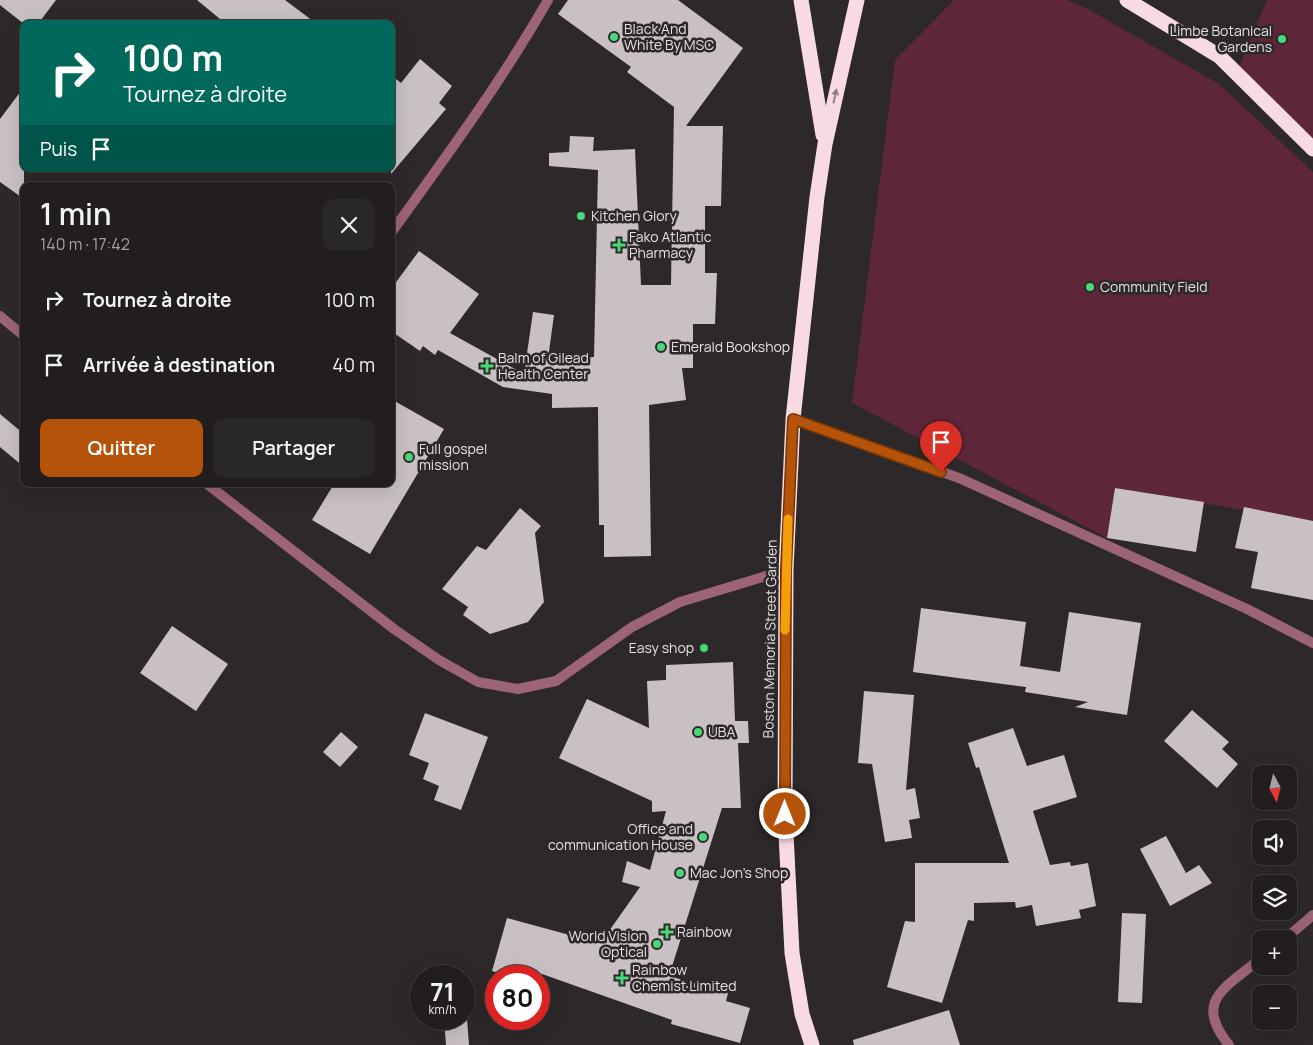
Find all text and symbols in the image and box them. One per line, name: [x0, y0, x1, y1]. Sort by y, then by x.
place label: Black And White By MSC: [624, 19, 714, 54]
place label: Limbe Botanical Gardens: [1170, 21, 1272, 56]
marker: Black And White By MSC: [608, 31, 620, 43]
marker: Limbe Botanical Gardens: [1276, 33, 1288, 45]
text: 100 m: [123, 34, 223, 82]
icon: right: [40, 40, 105, 105]
text: Tournez à droite: [123, 79, 287, 109]
one-way arrow: [831, 89, 839, 104]
icon: arrive: [87, 135, 115, 163]
text: Puis: [40, 136, 77, 162]
text: 1 min: [40, 193, 112, 234]
button: close: [323, 199, 375, 251]
place label: Kitchen Glory: [591, 206, 677, 225]
marker: Kitchen Glory: [575, 210, 587, 222]
place label: Fako Atlantic Pharmacy: [629, 227, 712, 262]
text: 140 m · 17:42: [40, 233, 130, 255]
marker: Fako Atlantic Pharmacy: [613, 239, 625, 251]
place label: Community Field: [1100, 277, 1208, 296]
marker: Community Field: [1084, 281, 1096, 293]
icon: right: [40, 286, 68, 314]
text: Tournez à droite: [83, 287, 231, 313]
text: 100 m: [324, 287, 375, 313]
place label: Emerald Bookshop: [671, 337, 790, 356]
marker: Emerald Bookshop: [655, 341, 667, 353]
place label: Balm of Gilead Health Center: [498, 348, 589, 383]
icon: arrive: [40, 351, 68, 379]
text: Arrivée à destination: [83, 352, 275, 378]
text: 40 m: [332, 352, 375, 378]
marker: Balm of Gilead Health Center: [480, 359, 494, 373]
button: Quitter: [40, 419, 203, 477]
button: Partager: [213, 419, 375, 477]
pin: [920, 421, 962, 472]
icon: arrive: [927, 428, 955, 456]
place label: Full gospel mission: [419, 439, 487, 474]
marker: Full gospel mission: [403, 451, 415, 463]
street label: Boston Memoria Street Garden: [758, 540, 781, 738]
place label: Easy shop: [629, 638, 694, 657]
marker: Easy shop: [698, 642, 710, 654]
place label: UBA: [708, 722, 735, 741]
marker: UBA: [692, 726, 704, 738]
north arrow: [1252, 765, 1298, 810]
map controls: [1252, 765, 1297, 1030]
position arrow: [758, 787, 810, 839]
place label: Office and communication House: [548, 819, 693, 854]
button: sound: [1252, 820, 1297, 865]
marker: Office and communication House: [697, 831, 709, 843]
place label: Mac Jon's Shop: [690, 863, 788, 882]
marker: Mac Jon's Shop: [674, 867, 686, 879]
button: layers: [1252, 875, 1297, 920]
place label: Rainbow: [677, 922, 732, 941]
place label: World Vision Optical: [568, 926, 647, 961]
marker: Rainbow: [661, 926, 673, 938]
button: +: [1252, 930, 1297, 975]
marker: World Vision Optical: [651, 938, 663, 950]
place label: Rainbow Chemist Limited: [632, 960, 737, 995]
speed limit sign: 80: [485, 965, 550, 1030]
marker: Rainbow Chemist Limited: [616, 972, 628, 984]
text: 71: [430, 974, 455, 1009]
button: −: [1252, 985, 1297, 1030]
text: km/h: [429, 1001, 456, 1018]

